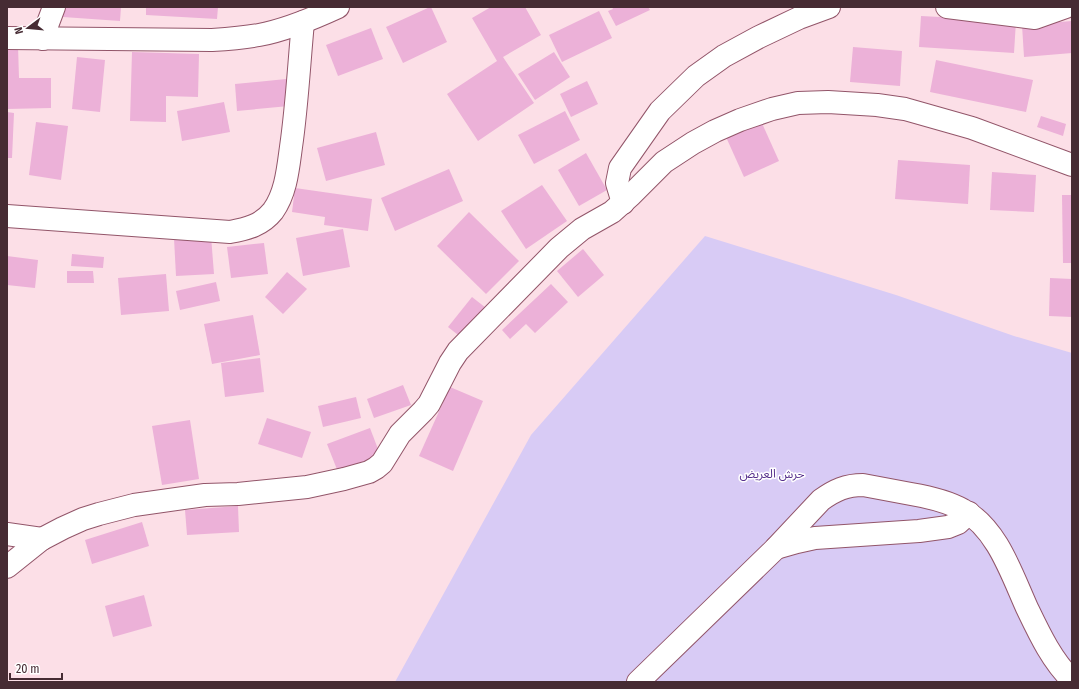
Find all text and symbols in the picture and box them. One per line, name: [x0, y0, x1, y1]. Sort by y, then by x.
north arrow: [8, 8, 48, 48]
text: N: [12, 26, 26, 36]
park label: حرش العريض: [739, 467, 805, 481]
scale bar: [10, 655, 62, 681]
text: 20 m: [16, 662, 40, 676]

